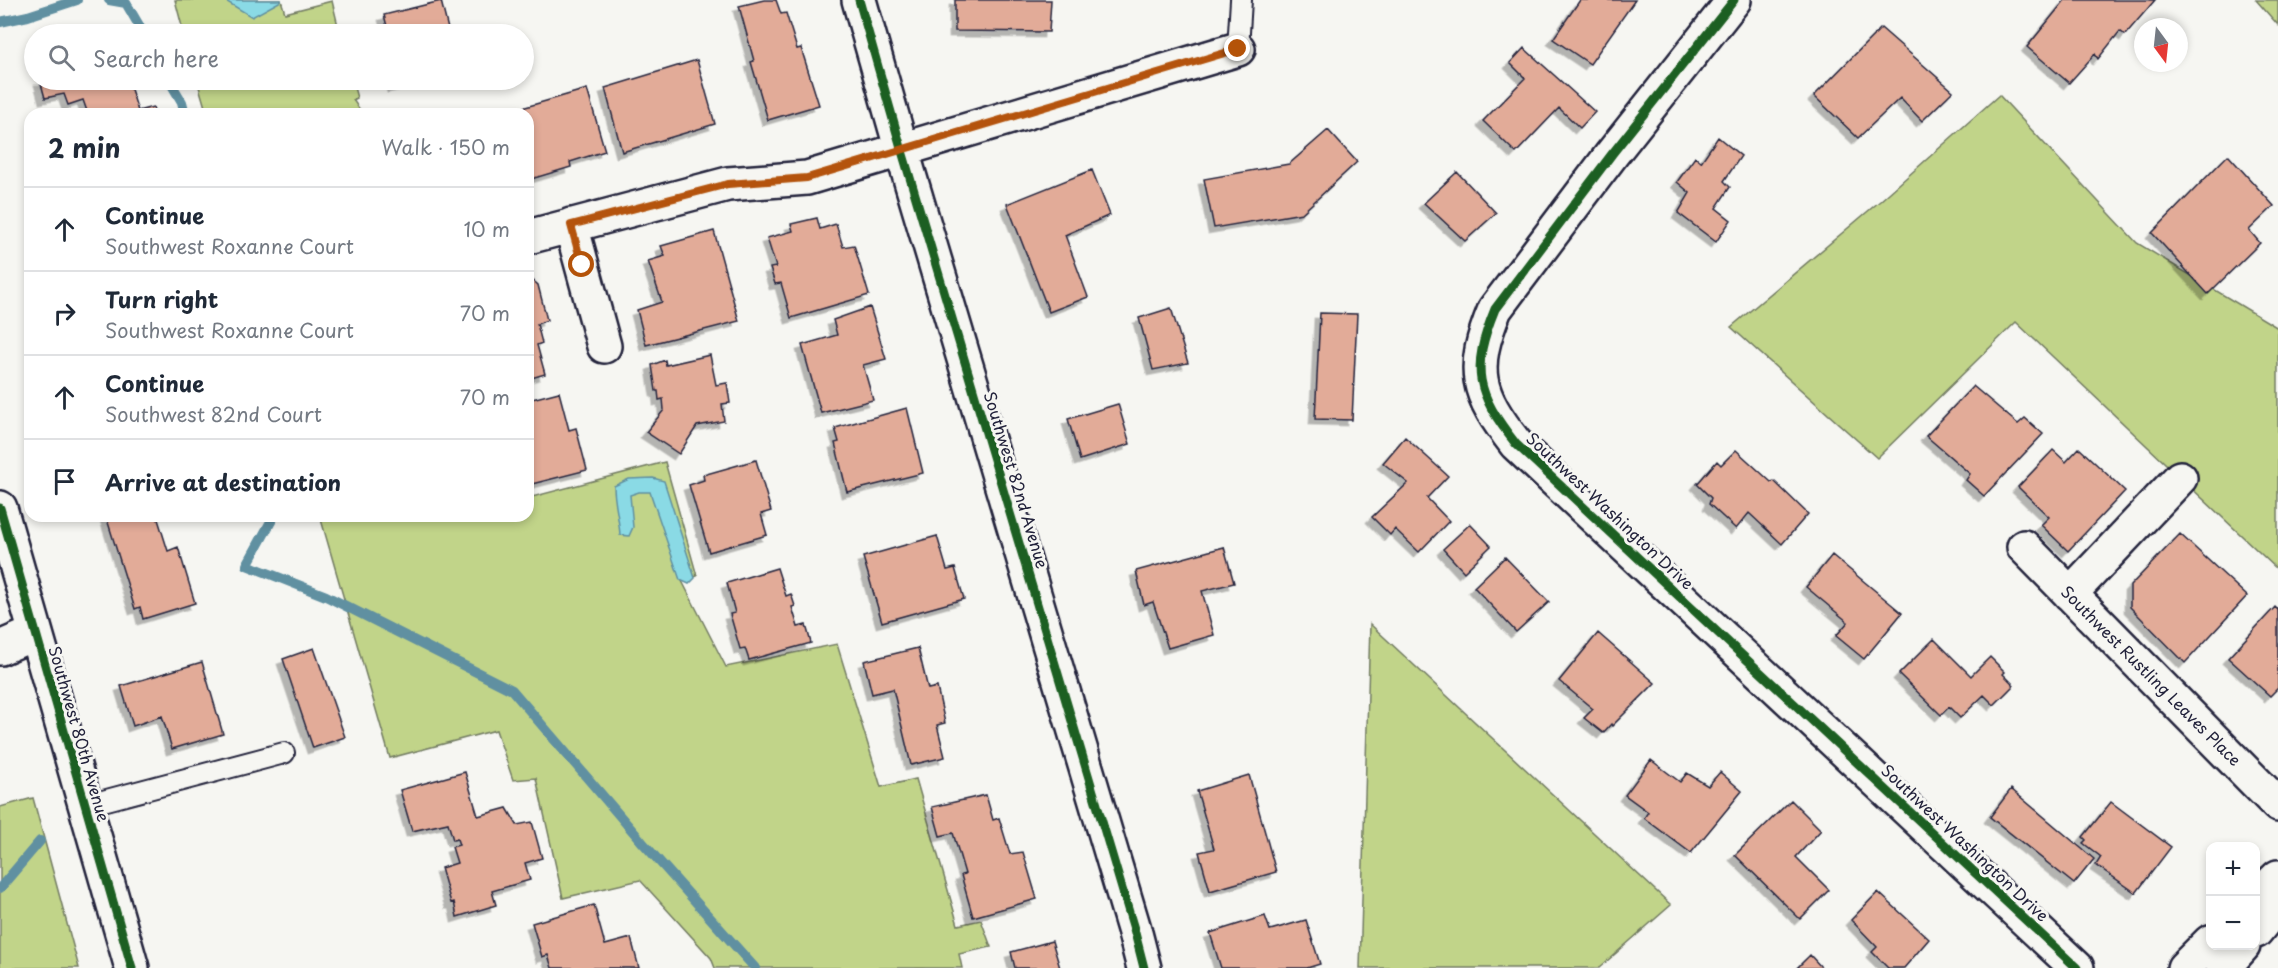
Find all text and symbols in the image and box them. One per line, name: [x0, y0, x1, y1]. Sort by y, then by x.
north arrow: [2134, 18, 2188, 72]
search box: [24, 24, 534, 90]
route end: [1224, 35, 1250, 61]
icon: search: [45, 41, 78, 74]
text: Search here: [93, 41, 219, 74]
text: 2 min: [48, 128, 121, 167]
text: Walk · 150 m: [381, 132, 510, 162]
text: Continue: [105, 198, 204, 231]
icon: ahead: [48, 213, 81, 246]
text: 10 m: [463, 214, 510, 244]
text: Southwest Roxanne Court: [105, 231, 354, 261]
route start: [568, 251, 594, 277]
text: Turn right: [105, 282, 218, 315]
icon: right: [48, 297, 81, 330]
text: 70 m: [460, 298, 510, 328]
text: Southwest Roxanne Court: [105, 315, 354, 345]
text: Continue: [105, 366, 204, 399]
icon: ahead: [48, 381, 81, 414]
text: 70 m: [460, 382, 510, 412]
street label: Southwest 82nd Avenue: [979, 388, 1055, 571]
text: Southwest 82nd Court: [105, 399, 322, 429]
street label: Southwest Washington Drive: [1522, 426, 1700, 594]
icon: arrive: [48, 465, 81, 498]
text: Arrive at destination: [105, 465, 341, 498]
street label: Southwest Rustling Leaves Place: [2056, 580, 2247, 771]
street label: Southwest 80th Avenue: [43, 643, 117, 825]
street label: Southwest Washington Drive: [1877, 758, 2055, 926]
map controls: [2206, 842, 2260, 950]
button: +: [2206, 842, 2260, 896]
button: −: [2206, 896, 2260, 950]

